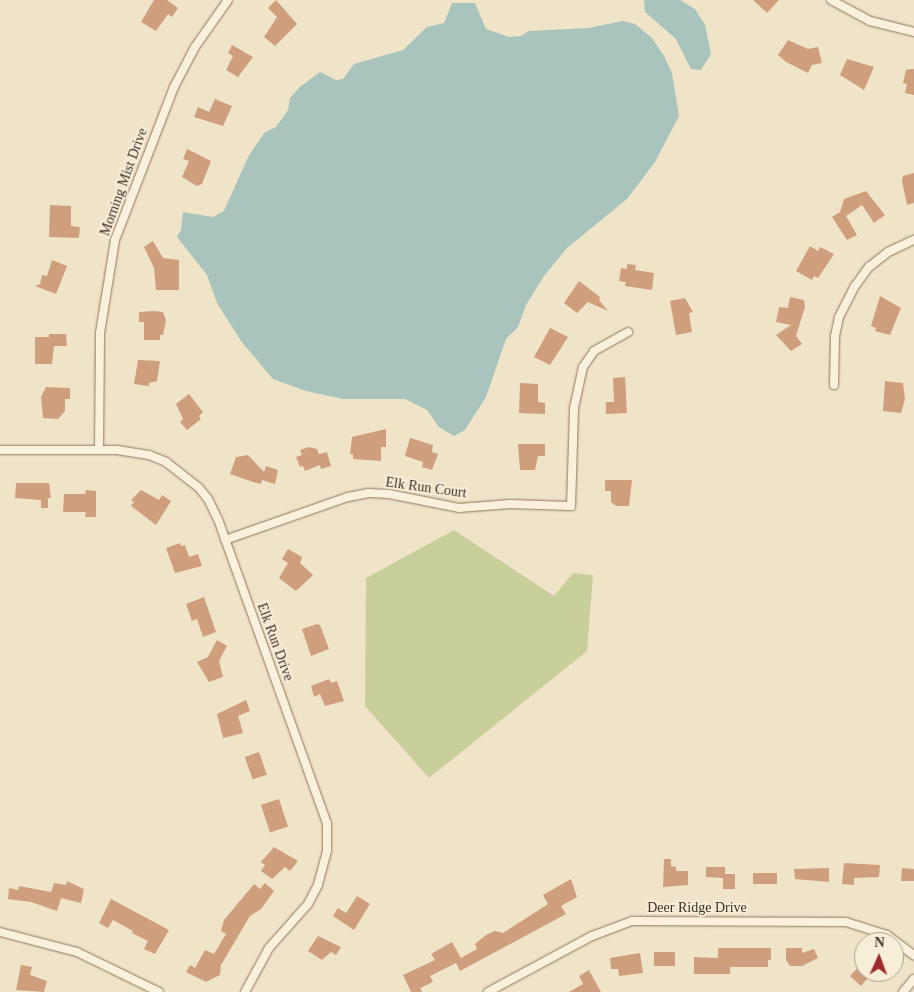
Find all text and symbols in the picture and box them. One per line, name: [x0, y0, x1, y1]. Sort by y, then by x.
street label: Morning Mist Drive: [97, 126, 151, 238]
street label: Elk Run Court: [384, 474, 468, 502]
street label: Elk Run Drive: [253, 601, 297, 683]
street label: Deer Ridge Drive: [647, 900, 747, 916]
north arrow: [854, 932, 904, 982]
text: N: [874, 935, 885, 950]

